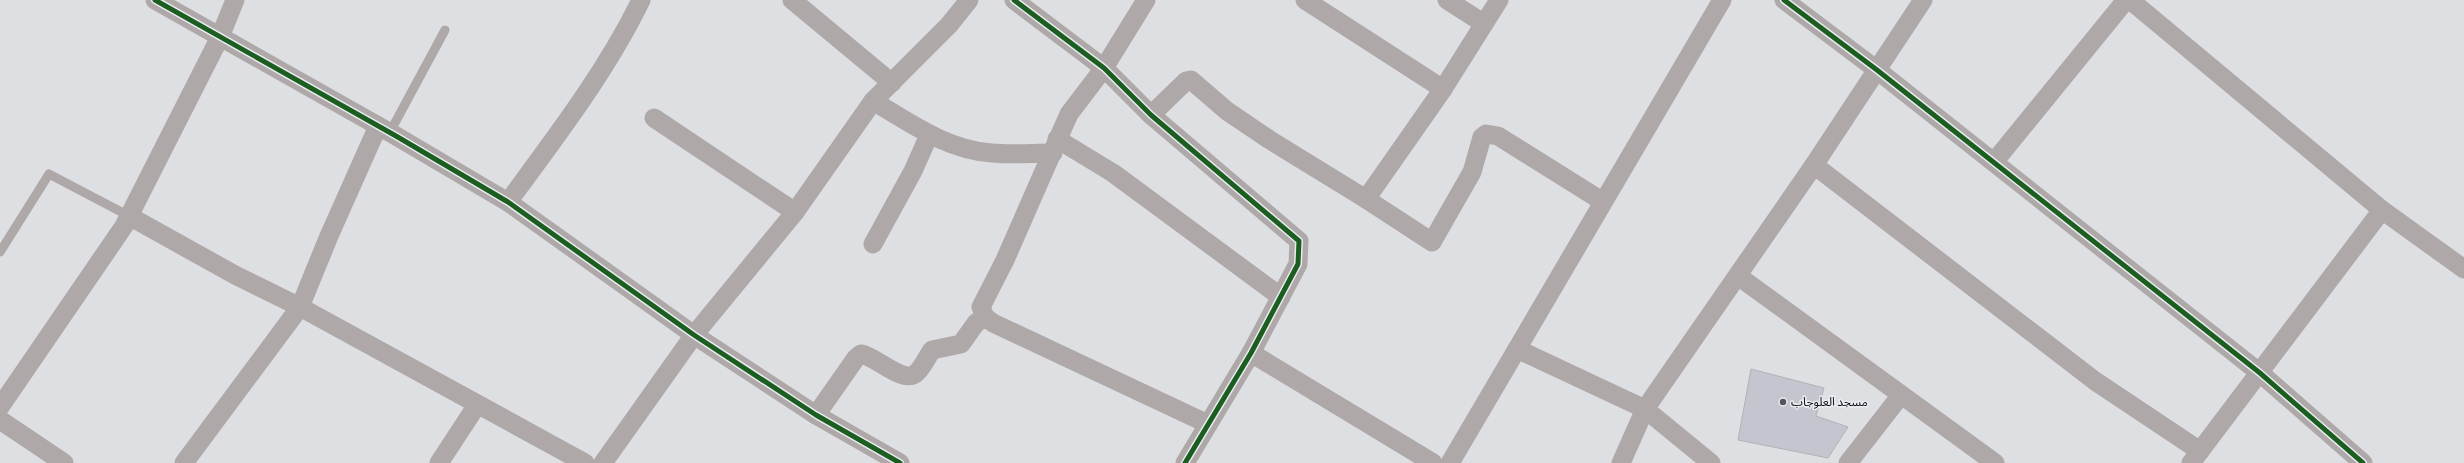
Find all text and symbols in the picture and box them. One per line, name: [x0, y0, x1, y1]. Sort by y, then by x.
place label: مسجد العلوجاب: [1791, 394, 1868, 411]
marker: مسجد العلوجاب: [1778, 397, 1788, 407]

